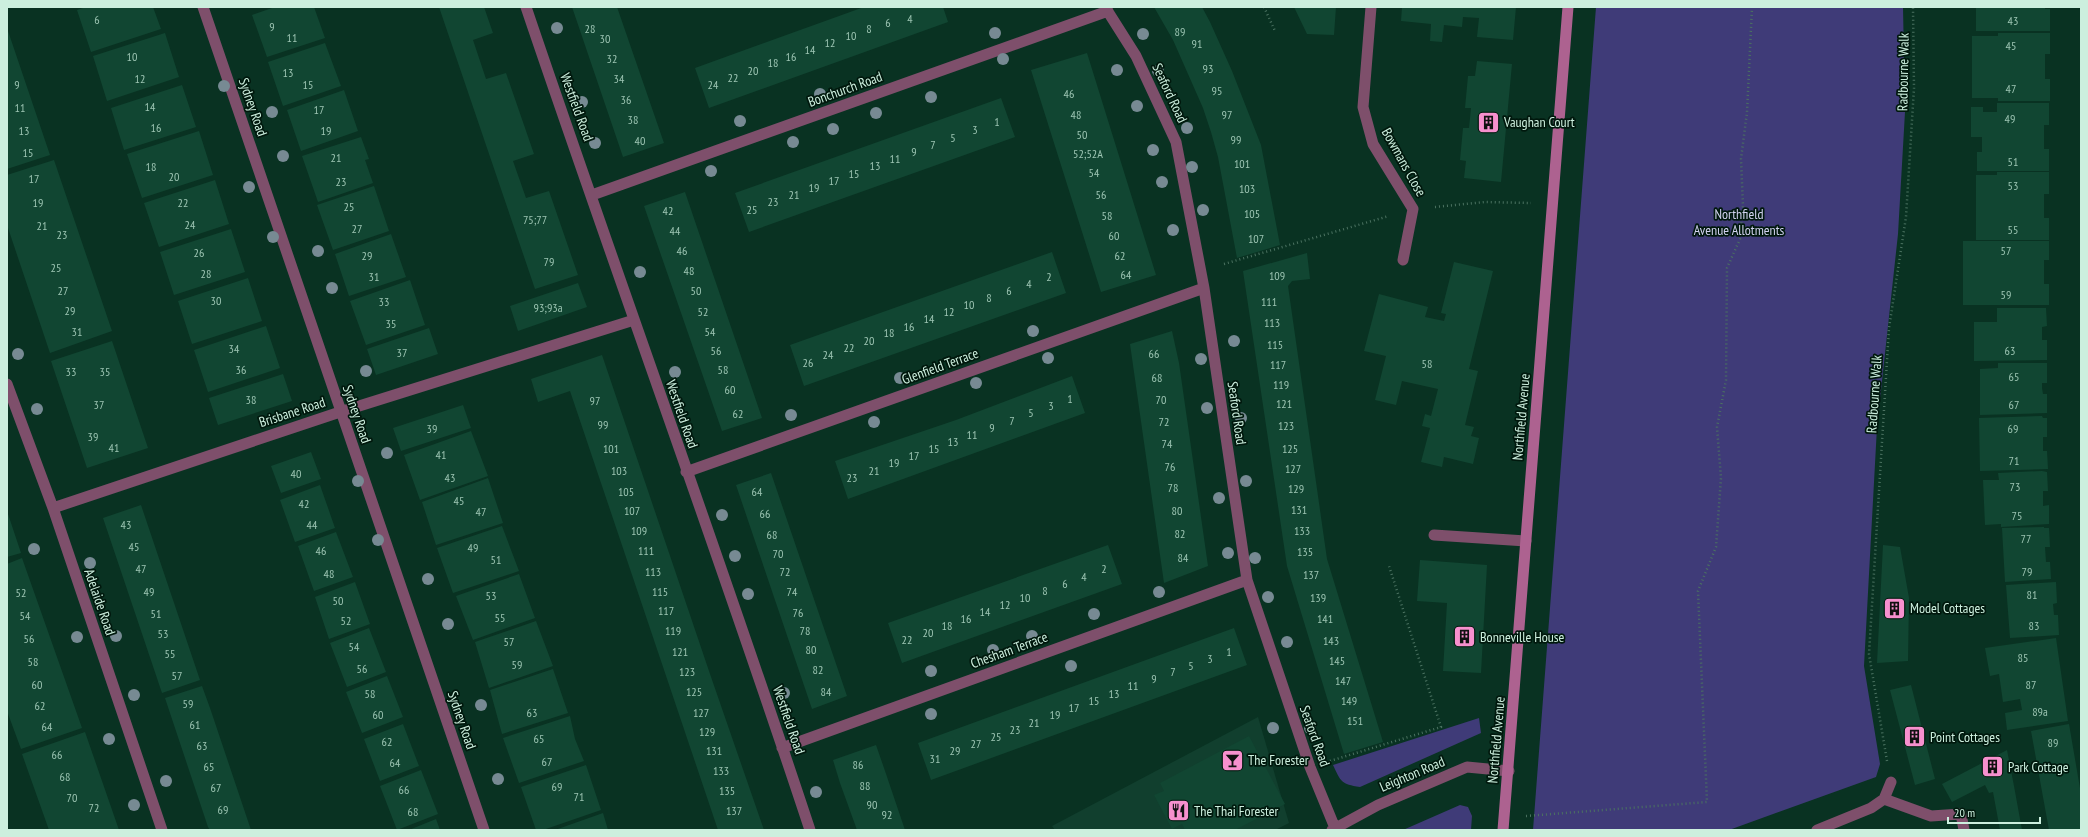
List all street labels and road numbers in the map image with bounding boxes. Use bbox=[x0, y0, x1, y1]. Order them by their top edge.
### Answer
street label: Radbourne Walk bbox=[1893, 32, 1913, 111]
street label: Seaford Road bbox=[1148, 60, 1192, 126]
street label: Bonchurch Road bbox=[805, 67, 885, 111]
street label: Westfield Road bbox=[556, 70, 598, 144]
street label: Sydney Road bbox=[235, 75, 271, 139]
street label: Bowmans Close bbox=[1378, 125, 1430, 200]
street label: Glenfield Terrace bbox=[899, 344, 981, 388]
street label: Radbourne Walk bbox=[1862, 354, 1886, 434]
street label: Northfield Avenue bbox=[1508, 373, 1534, 461]
street label: Westfield Road bbox=[662, 377, 702, 451]
street label: Seaford Road bbox=[1224, 380, 1250, 446]
street label: Sydney Road bbox=[339, 382, 375, 446]
street label: Brisbane Road bbox=[257, 393, 327, 431]
street label: Adelaide Road bbox=[80, 566, 120, 638]
street label: Chesham Terrace bbox=[968, 628, 1050, 672]
street label: Westfield Road bbox=[769, 683, 809, 757]
street label: Sydney Road bbox=[444, 688, 480, 752]
street label: Northfield Avenue bbox=[1483, 696, 1509, 784]
street label: Seaford Road bbox=[1296, 703, 1334, 769]
street label: Leighton Road bbox=[1377, 752, 1447, 796]

